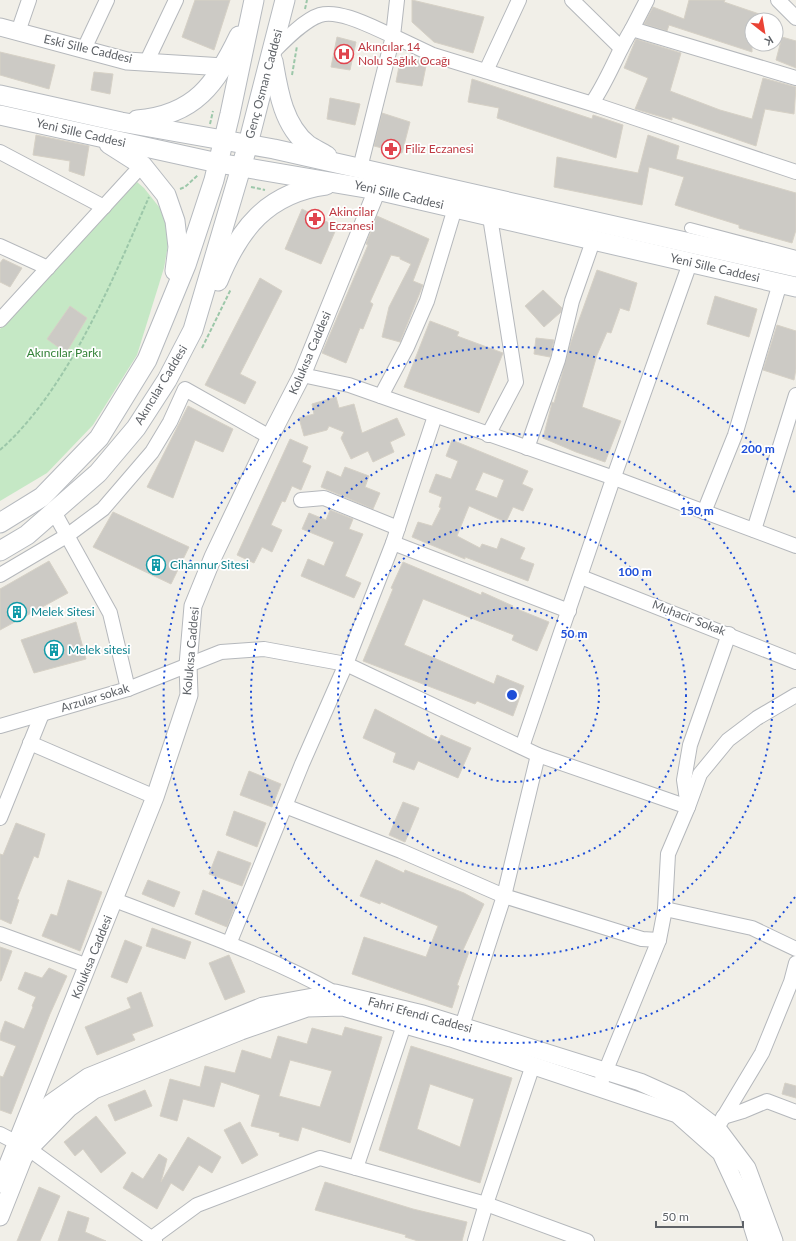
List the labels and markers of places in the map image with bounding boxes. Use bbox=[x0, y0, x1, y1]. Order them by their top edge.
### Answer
place label: Akıncılar 14 Nolu Sağlık Ocağı bbox=[358, 39, 450, 68]
hospital icon: Akıncılar 14 Nolu Sağlık Ocağı bbox=[333, 43, 355, 65]
pharmacy icon: Filiz Eczanesi bbox=[380, 138, 402, 160]
place label: Filiz Eczanesi bbox=[405, 141, 474, 156]
place label: Akincilar Eczanesi bbox=[329, 204, 375, 233]
pharmacy icon: Akincilar Eczanesi bbox=[304, 208, 326, 230]
building icon: Cihannur Sitesi bbox=[145, 554, 167, 576]
place label: Cihannur Sitesi bbox=[170, 557, 249, 572]
building icon: Melek Sitesi bbox=[6, 601, 28, 623]
place label: Melek Sitesi bbox=[31, 604, 95, 619]
building icon: Melek sitesi bbox=[43, 639, 65, 661]
place label: Melek sitesi bbox=[68, 642, 131, 657]
centre of rings bbox=[505, 688, 519, 702]

